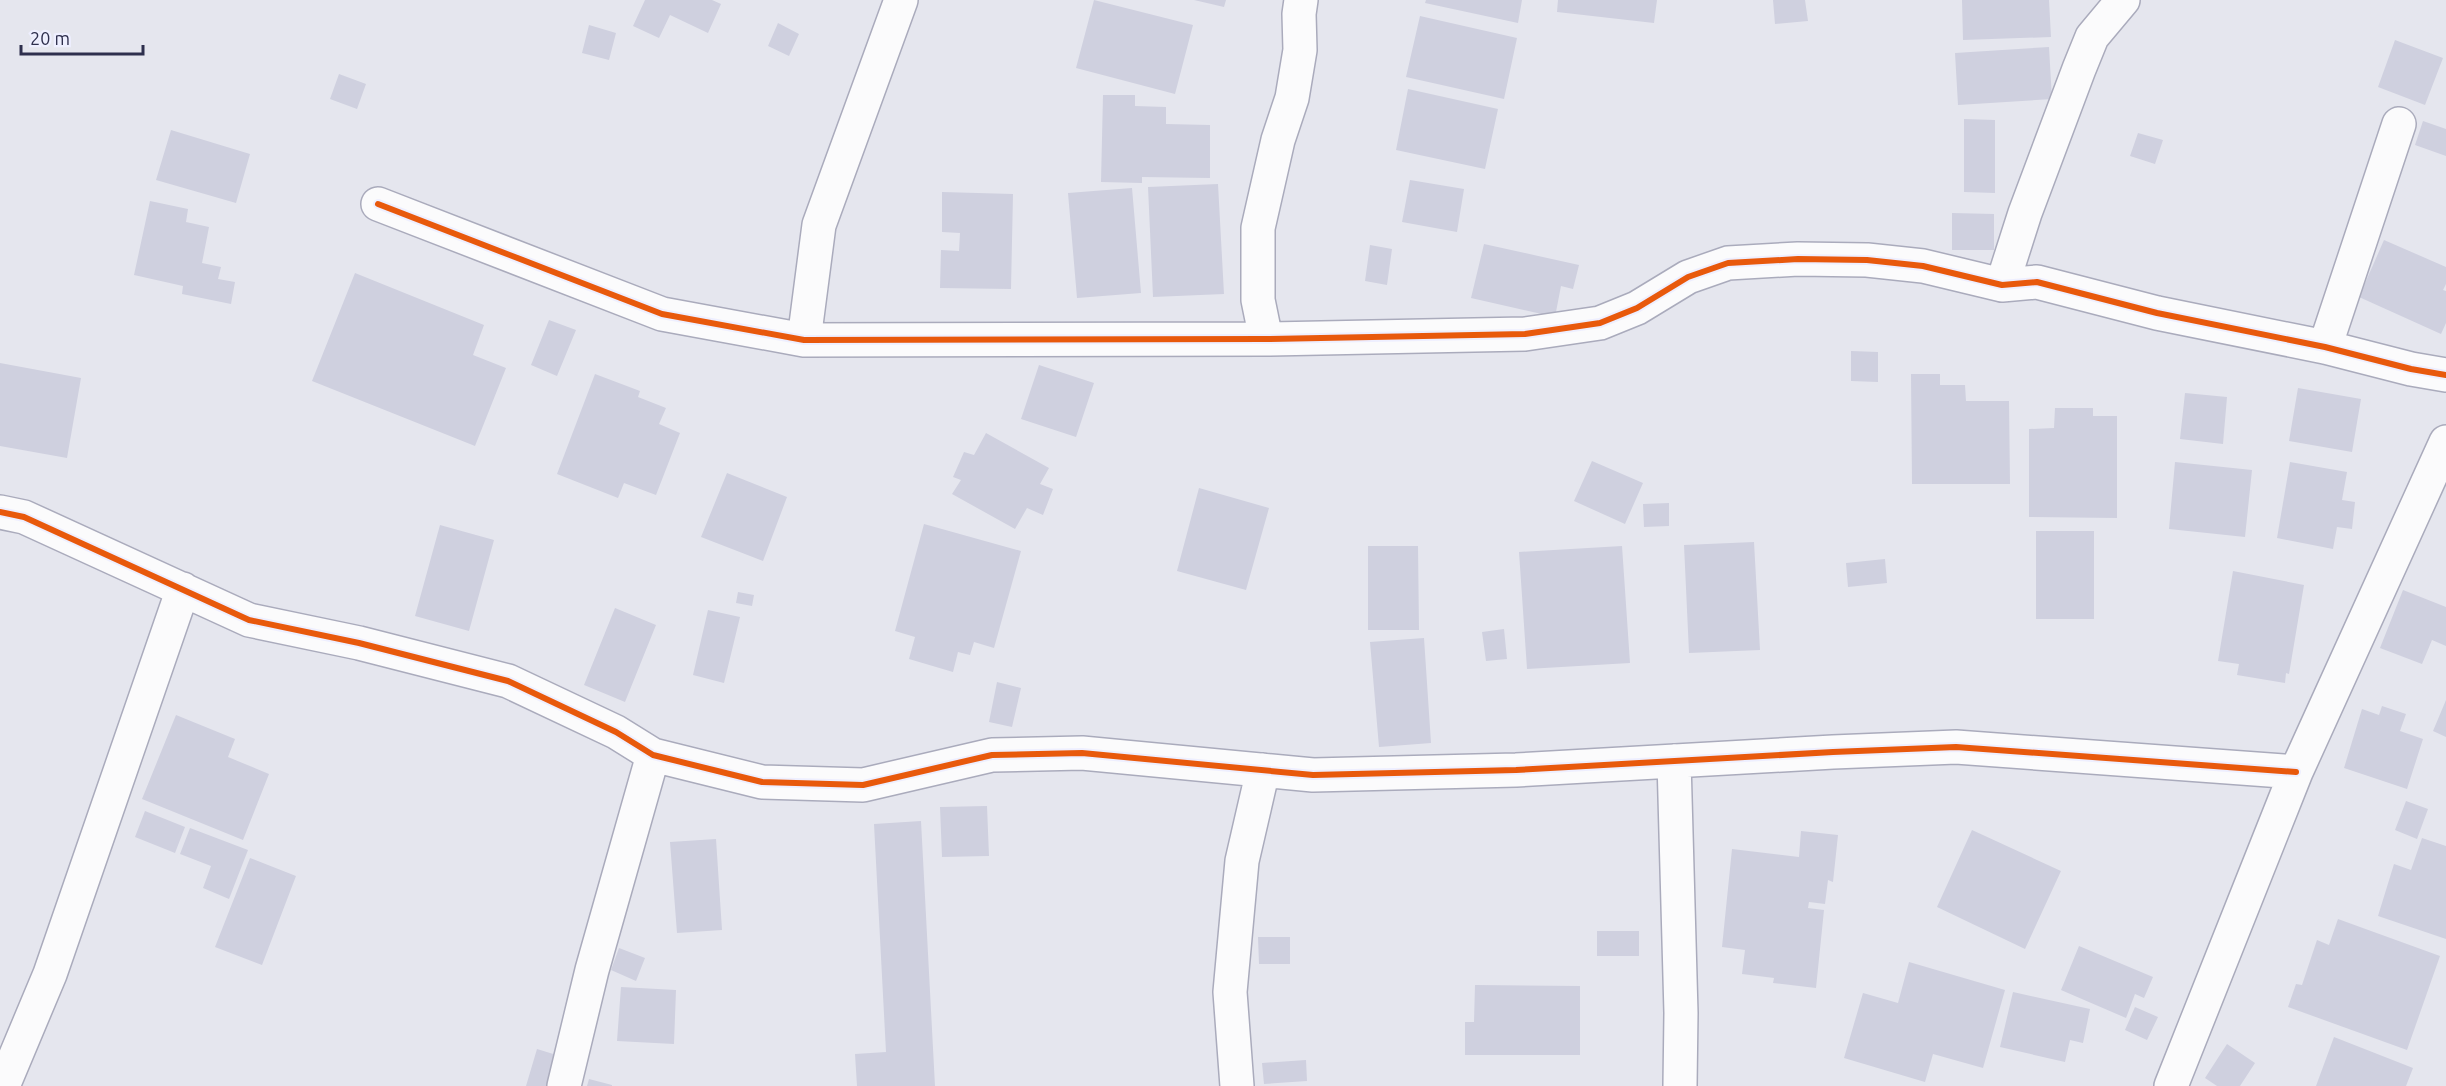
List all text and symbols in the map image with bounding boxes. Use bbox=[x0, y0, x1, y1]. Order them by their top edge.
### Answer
scale bar bbox=[21, 18, 142, 56]
text: 20 m bbox=[30, 28, 70, 48]

